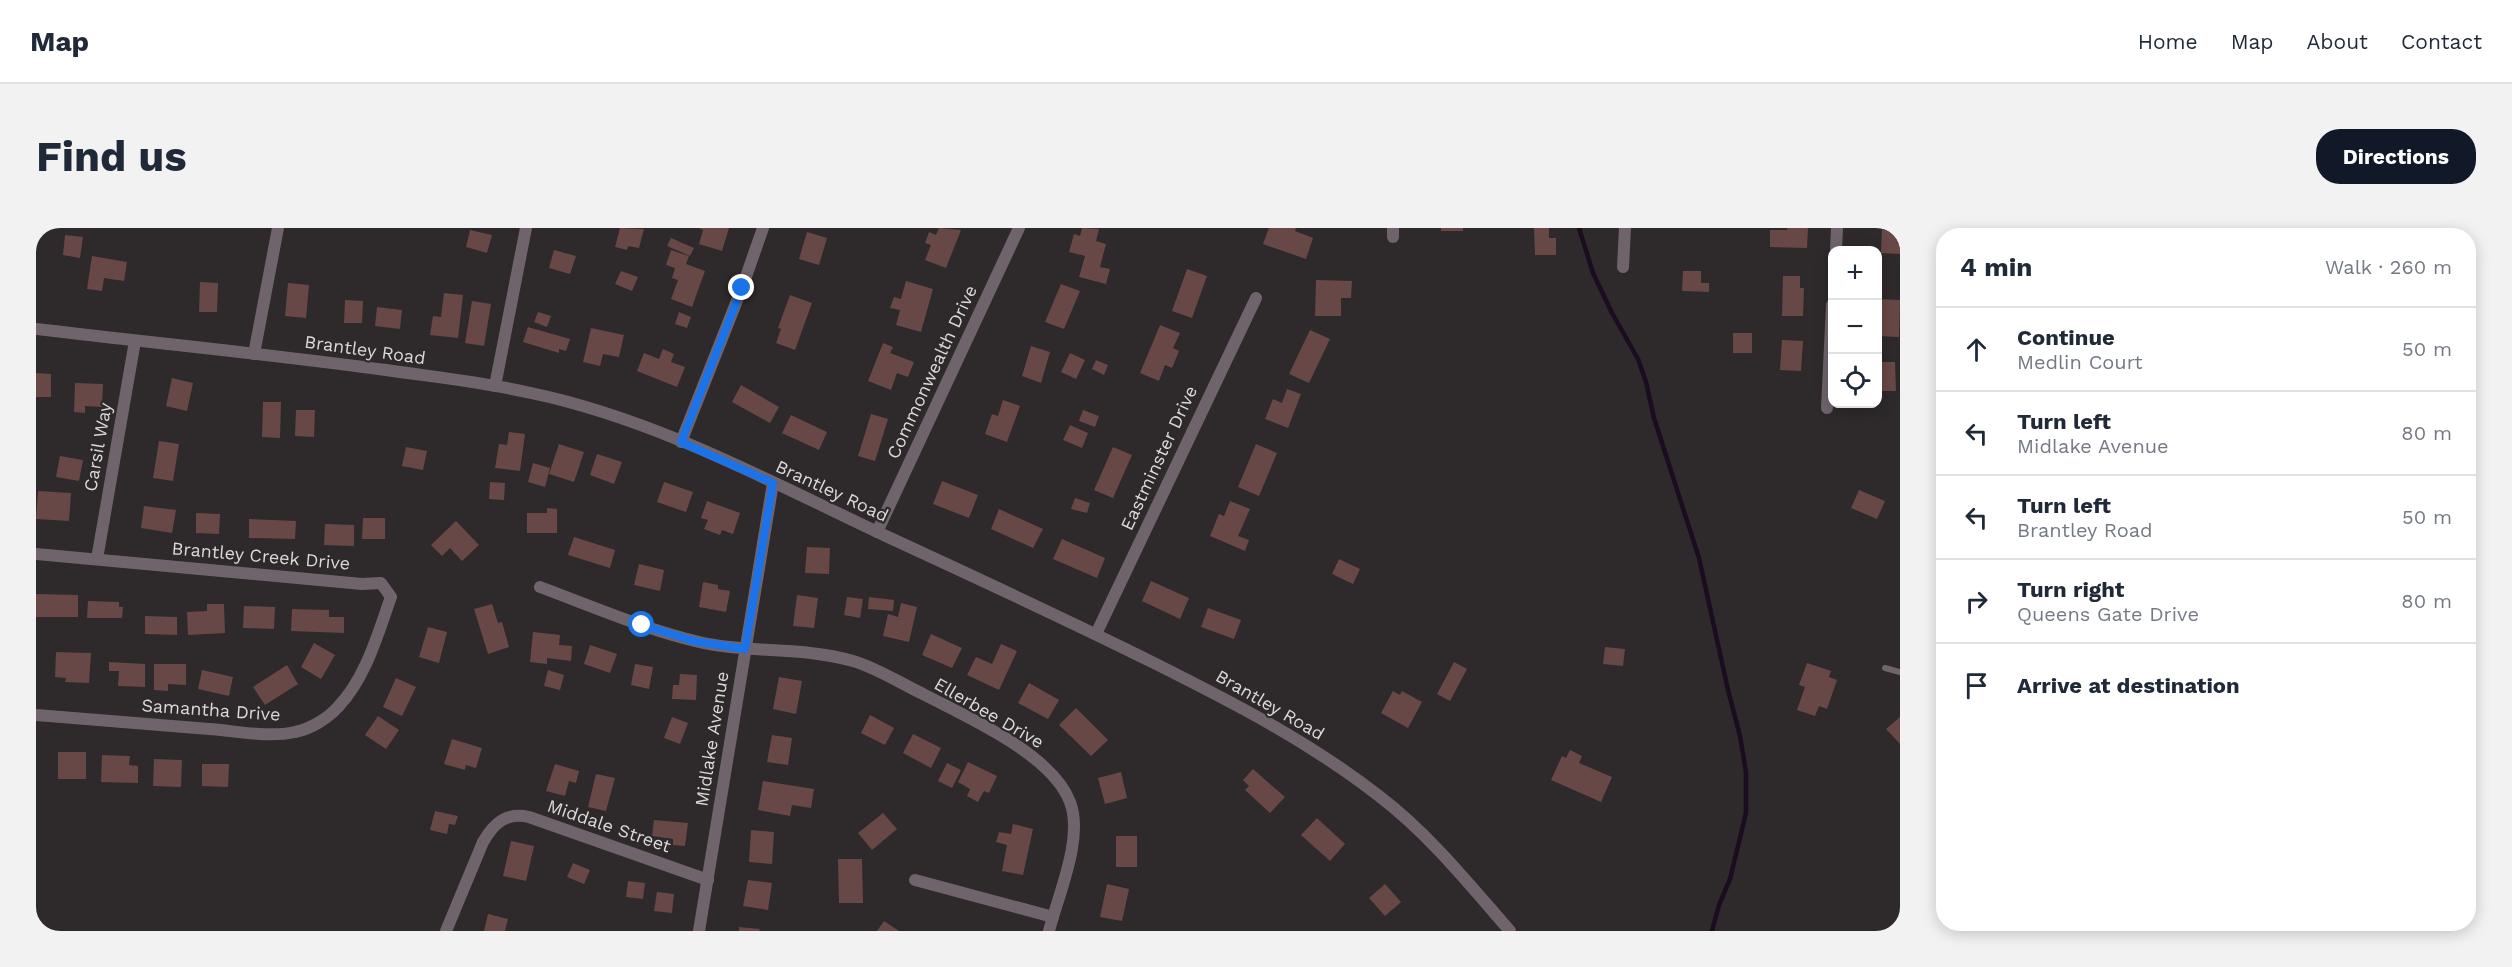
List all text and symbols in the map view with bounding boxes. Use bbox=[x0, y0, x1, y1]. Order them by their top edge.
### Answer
text: Map bbox=[30, 25, 89, 58]
text: Home bbox=[2138, 29, 2198, 54]
text: Map bbox=[2231, 29, 2274, 54]
text: About bbox=[2307, 29, 2368, 54]
text: Contact bbox=[2401, 29, 2482, 54]
button: Directions bbox=[2316, 129, 2476, 184]
text: Find us bbox=[36, 132, 187, 181]
map controls bbox=[1828, 246, 1882, 408]
button: + bbox=[1828, 246, 1882, 300]
text: 4 min bbox=[1960, 252, 2032, 282]
text: Walk · 260 m bbox=[2325, 255, 2452, 279]
route end bbox=[728, 274, 754, 300]
street label: Commonwealth Drive bbox=[882, 282, 981, 462]
button: − bbox=[1828, 300, 1882, 354]
text: Continue bbox=[2017, 325, 2115, 350]
street label: Brantley Road bbox=[303, 331, 427, 368]
icon: ahead bbox=[1960, 333, 1993, 366]
text: 50 m bbox=[2402, 337, 2452, 361]
text: Medlin Court bbox=[2017, 350, 2143, 374]
button: locate bbox=[1828, 354, 1882, 408]
street label: Eastminster Drive bbox=[1116, 382, 1201, 533]
street label: Carsil Way bbox=[79, 400, 116, 493]
text: Turn left bbox=[2017, 409, 2111, 434]
icon: left bbox=[1960, 417, 1993, 450]
text: 80 m bbox=[2401, 421, 2452, 445]
text: Midlake Avenue bbox=[2017, 434, 2169, 458]
street label: Brantley Road bbox=[773, 455, 892, 526]
text: Turn left bbox=[2017, 493, 2111, 518]
icon: left bbox=[1960, 501, 1993, 534]
text: 50 m bbox=[2402, 505, 2452, 529]
text: Brantley Road bbox=[2017, 518, 2153, 542]
street label: Brantley Creek Drive bbox=[171, 537, 351, 574]
text: Turn right bbox=[2017, 577, 2124, 602]
icon: right bbox=[1960, 585, 1993, 618]
text: 80 m bbox=[2401, 589, 2452, 613]
text: Queens Gate Drive bbox=[2017, 602, 2199, 626]
route start bbox=[628, 611, 654, 637]
street label: Brantley Road bbox=[1212, 665, 1328, 744]
icon: arrive bbox=[1960, 669, 1993, 702]
street label: Midlake Avenue bbox=[690, 670, 733, 808]
street label: Ellerbee Drive bbox=[931, 673, 1048, 752]
text: Arrive at destination bbox=[2017, 673, 2240, 698]
street label: Samantha Drive bbox=[141, 694, 281, 725]
street label: Middale Street bbox=[545, 795, 674, 857]

